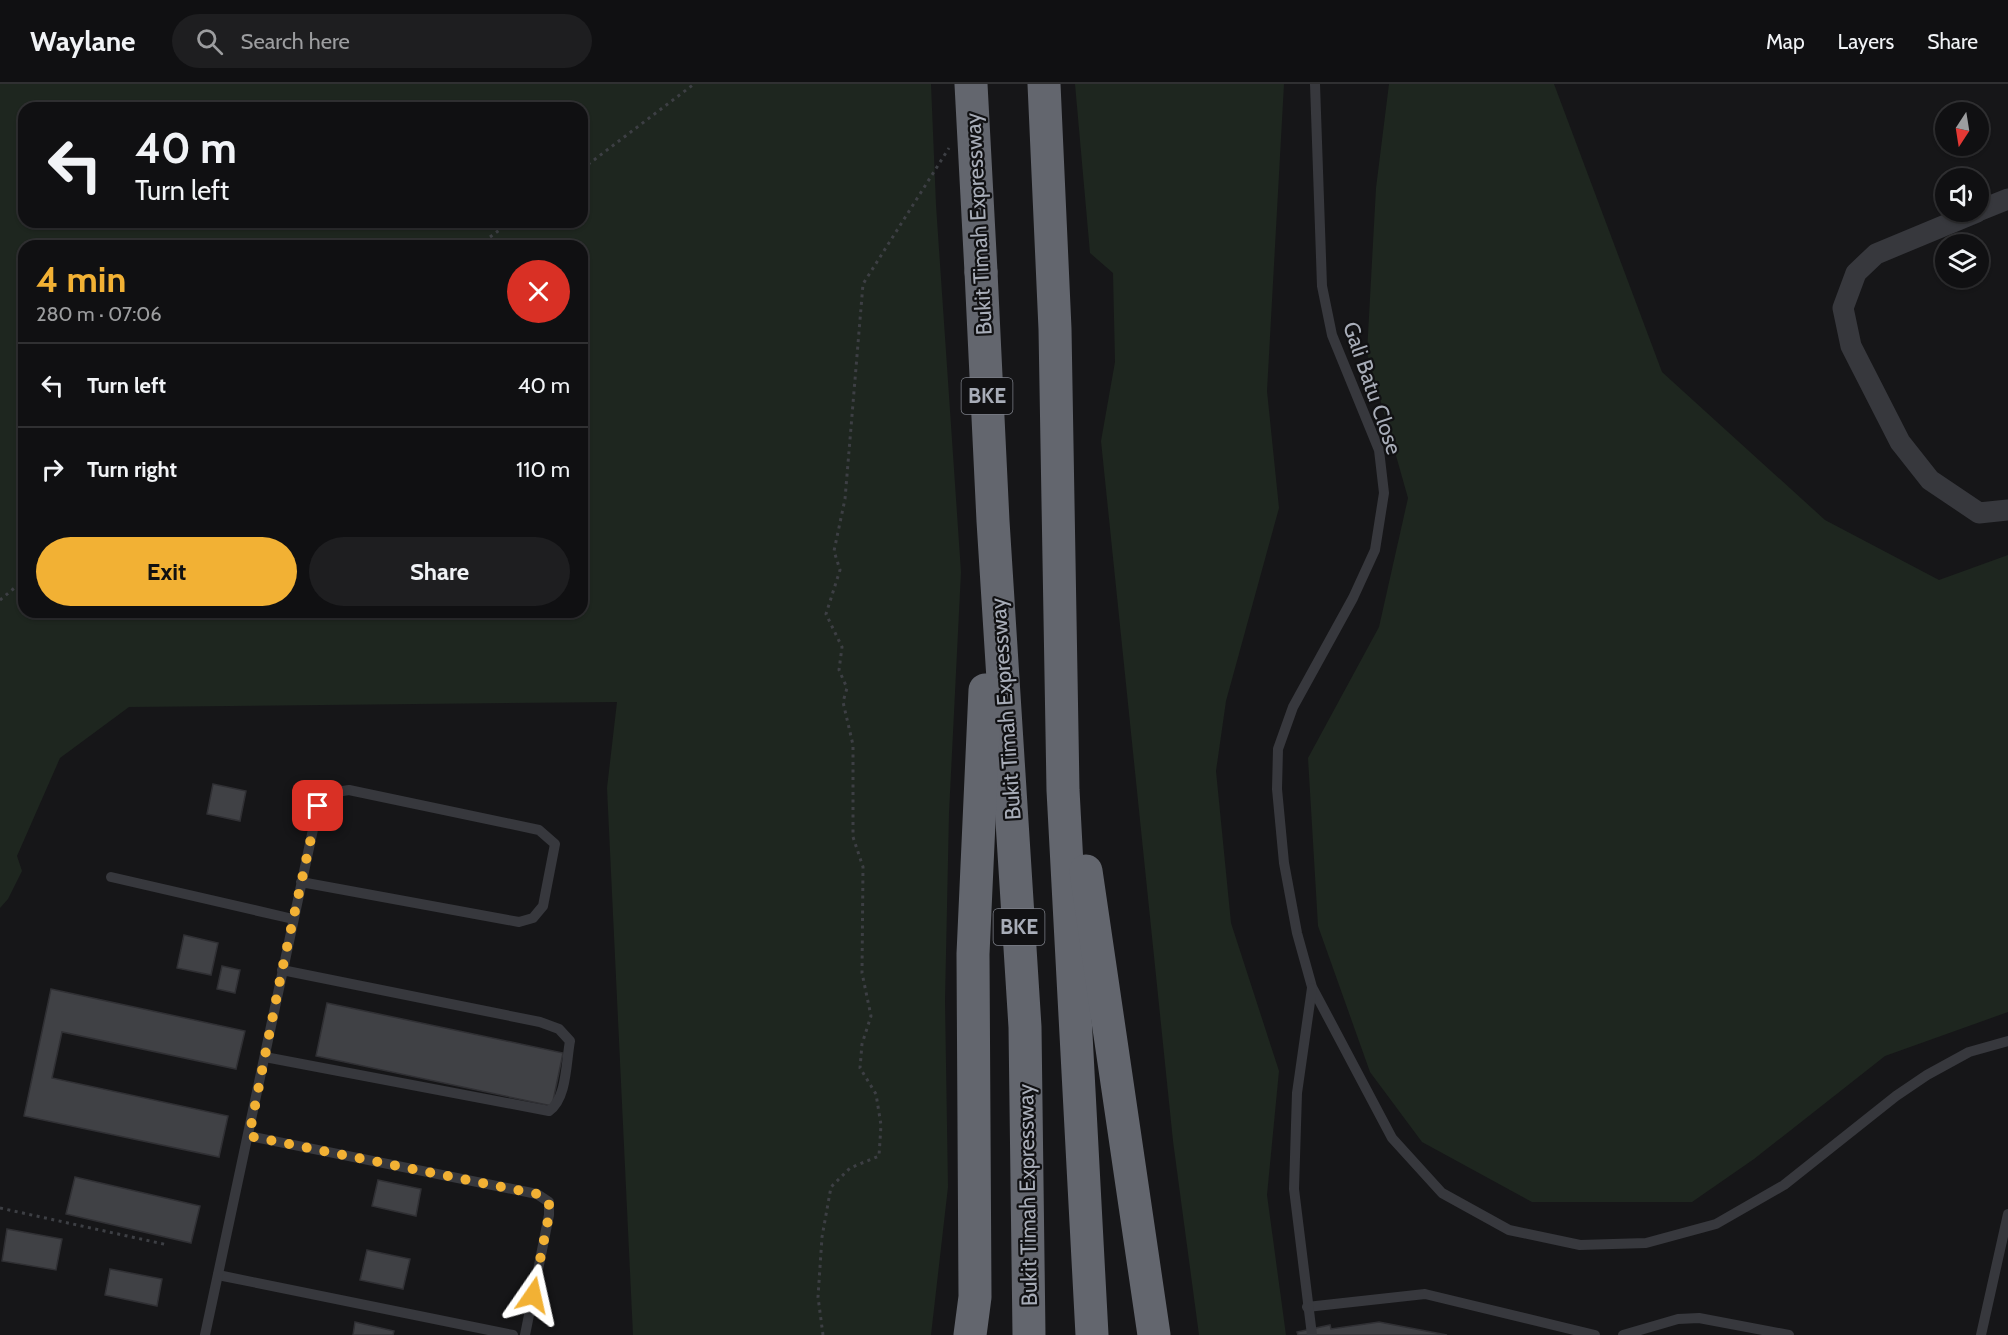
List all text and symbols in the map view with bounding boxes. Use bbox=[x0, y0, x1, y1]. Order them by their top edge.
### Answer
search box bbox=[172, 14, 592, 68]
text: Waylane bbox=[30, 24, 136, 58]
icon: search bbox=[193, 25, 226, 58]
text: Search here bbox=[241, 28, 350, 55]
text: Map bbox=[1766, 29, 1805, 54]
text: Layers bbox=[1838, 29, 1894, 54]
text: Share bbox=[1927, 29, 1978, 54]
north arrow bbox=[1935, 102, 1989, 156]
map controls bbox=[1935, 102, 1989, 288]
street label: Bukit Timah Expressway bbox=[959, 112, 998, 336]
text: 40 m bbox=[135, 122, 237, 174]
icon: left bbox=[36, 126, 114, 204]
button: sound bbox=[1935, 168, 1989, 222]
text: Turn left bbox=[135, 174, 229, 207]
button: layers bbox=[1935, 234, 1989, 288]
text: 4 min bbox=[36, 257, 126, 301]
button: close bbox=[507, 260, 570, 323]
text: 280 m · 07:06 bbox=[36, 302, 162, 326]
street label: Gali Batu Close bbox=[1337, 318, 1408, 458]
icon: left bbox=[36, 369, 69, 402]
text: Turn left bbox=[87, 372, 166, 399]
text: 40 m bbox=[518, 372, 570, 399]
road number: BKE bbox=[962, 378, 1012, 414]
icon: right bbox=[36, 453, 69, 486]
text: Turn right bbox=[87, 456, 177, 483]
text: 110 m bbox=[516, 456, 570, 483]
button: Exit bbox=[36, 537, 297, 606]
button: Share bbox=[309, 537, 570, 606]
street label: Bukit Timah Expressway bbox=[984, 597, 1027, 821]
pin bbox=[292, 780, 343, 831]
icon: arrive bbox=[301, 789, 334, 822]
road number: BKE bbox=[994, 909, 1044, 945]
street label: Bukit Timah Expressway bbox=[1012, 1084, 1043, 1306]
position arrow bbox=[501, 1263, 565, 1327]

